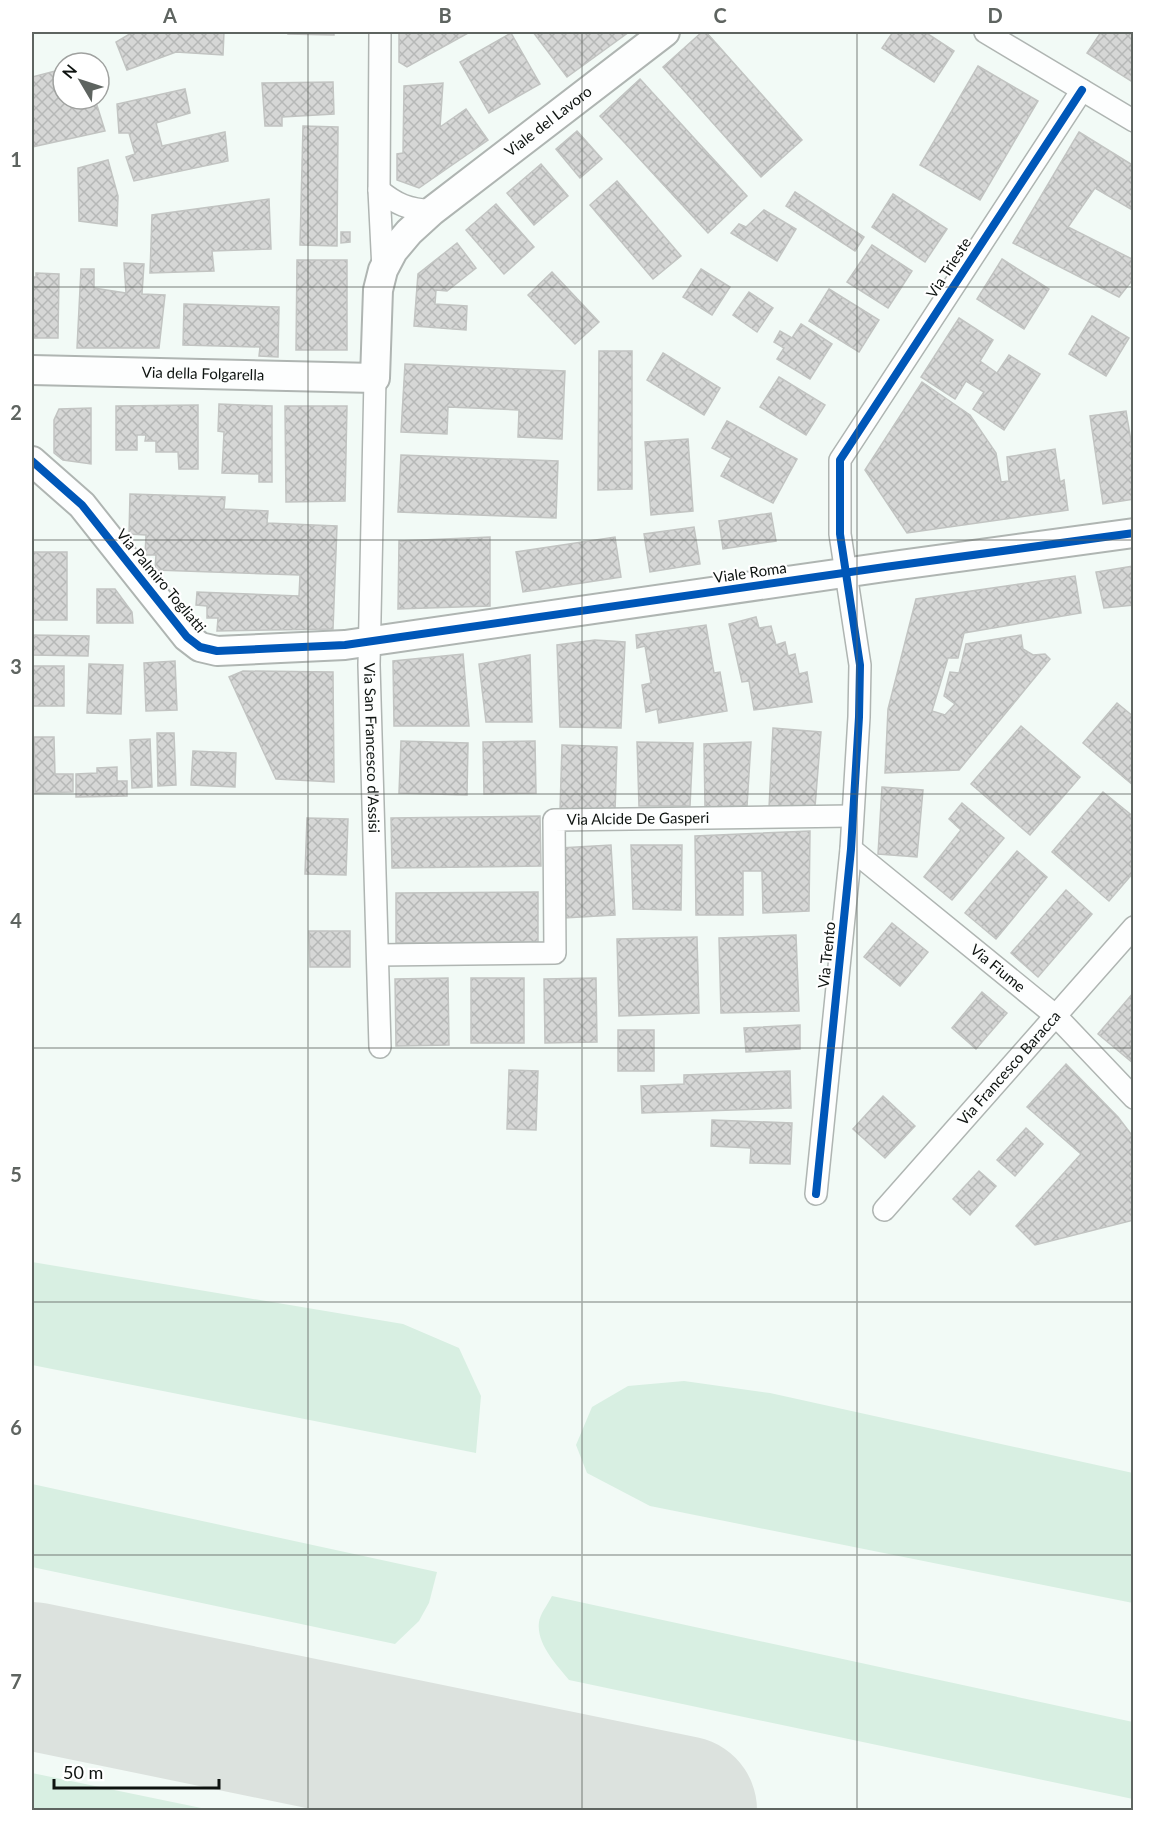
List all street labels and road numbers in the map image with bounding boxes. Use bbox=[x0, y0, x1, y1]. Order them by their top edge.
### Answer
street label: Viale del Lavoro bbox=[501, 82, 595, 160]
street label: Via Trieste bbox=[922, 234, 974, 301]
street label: Via della Folgarella bbox=[141, 363, 264, 383]
street label: Via Palmiro Togliatti bbox=[113, 525, 210, 636]
street label: Viale Roma bbox=[712, 558, 788, 586]
street label: Via San Francesco d'Assisi bbox=[361, 663, 384, 833]
street label: Via Alcide De Gasperi bbox=[567, 808, 709, 828]
street label: Via Trento bbox=[814, 921, 838, 989]
street label: Via Fiume bbox=[967, 940, 1029, 995]
street label: Via Francesco Baracca bbox=[953, 1007, 1064, 1129]

